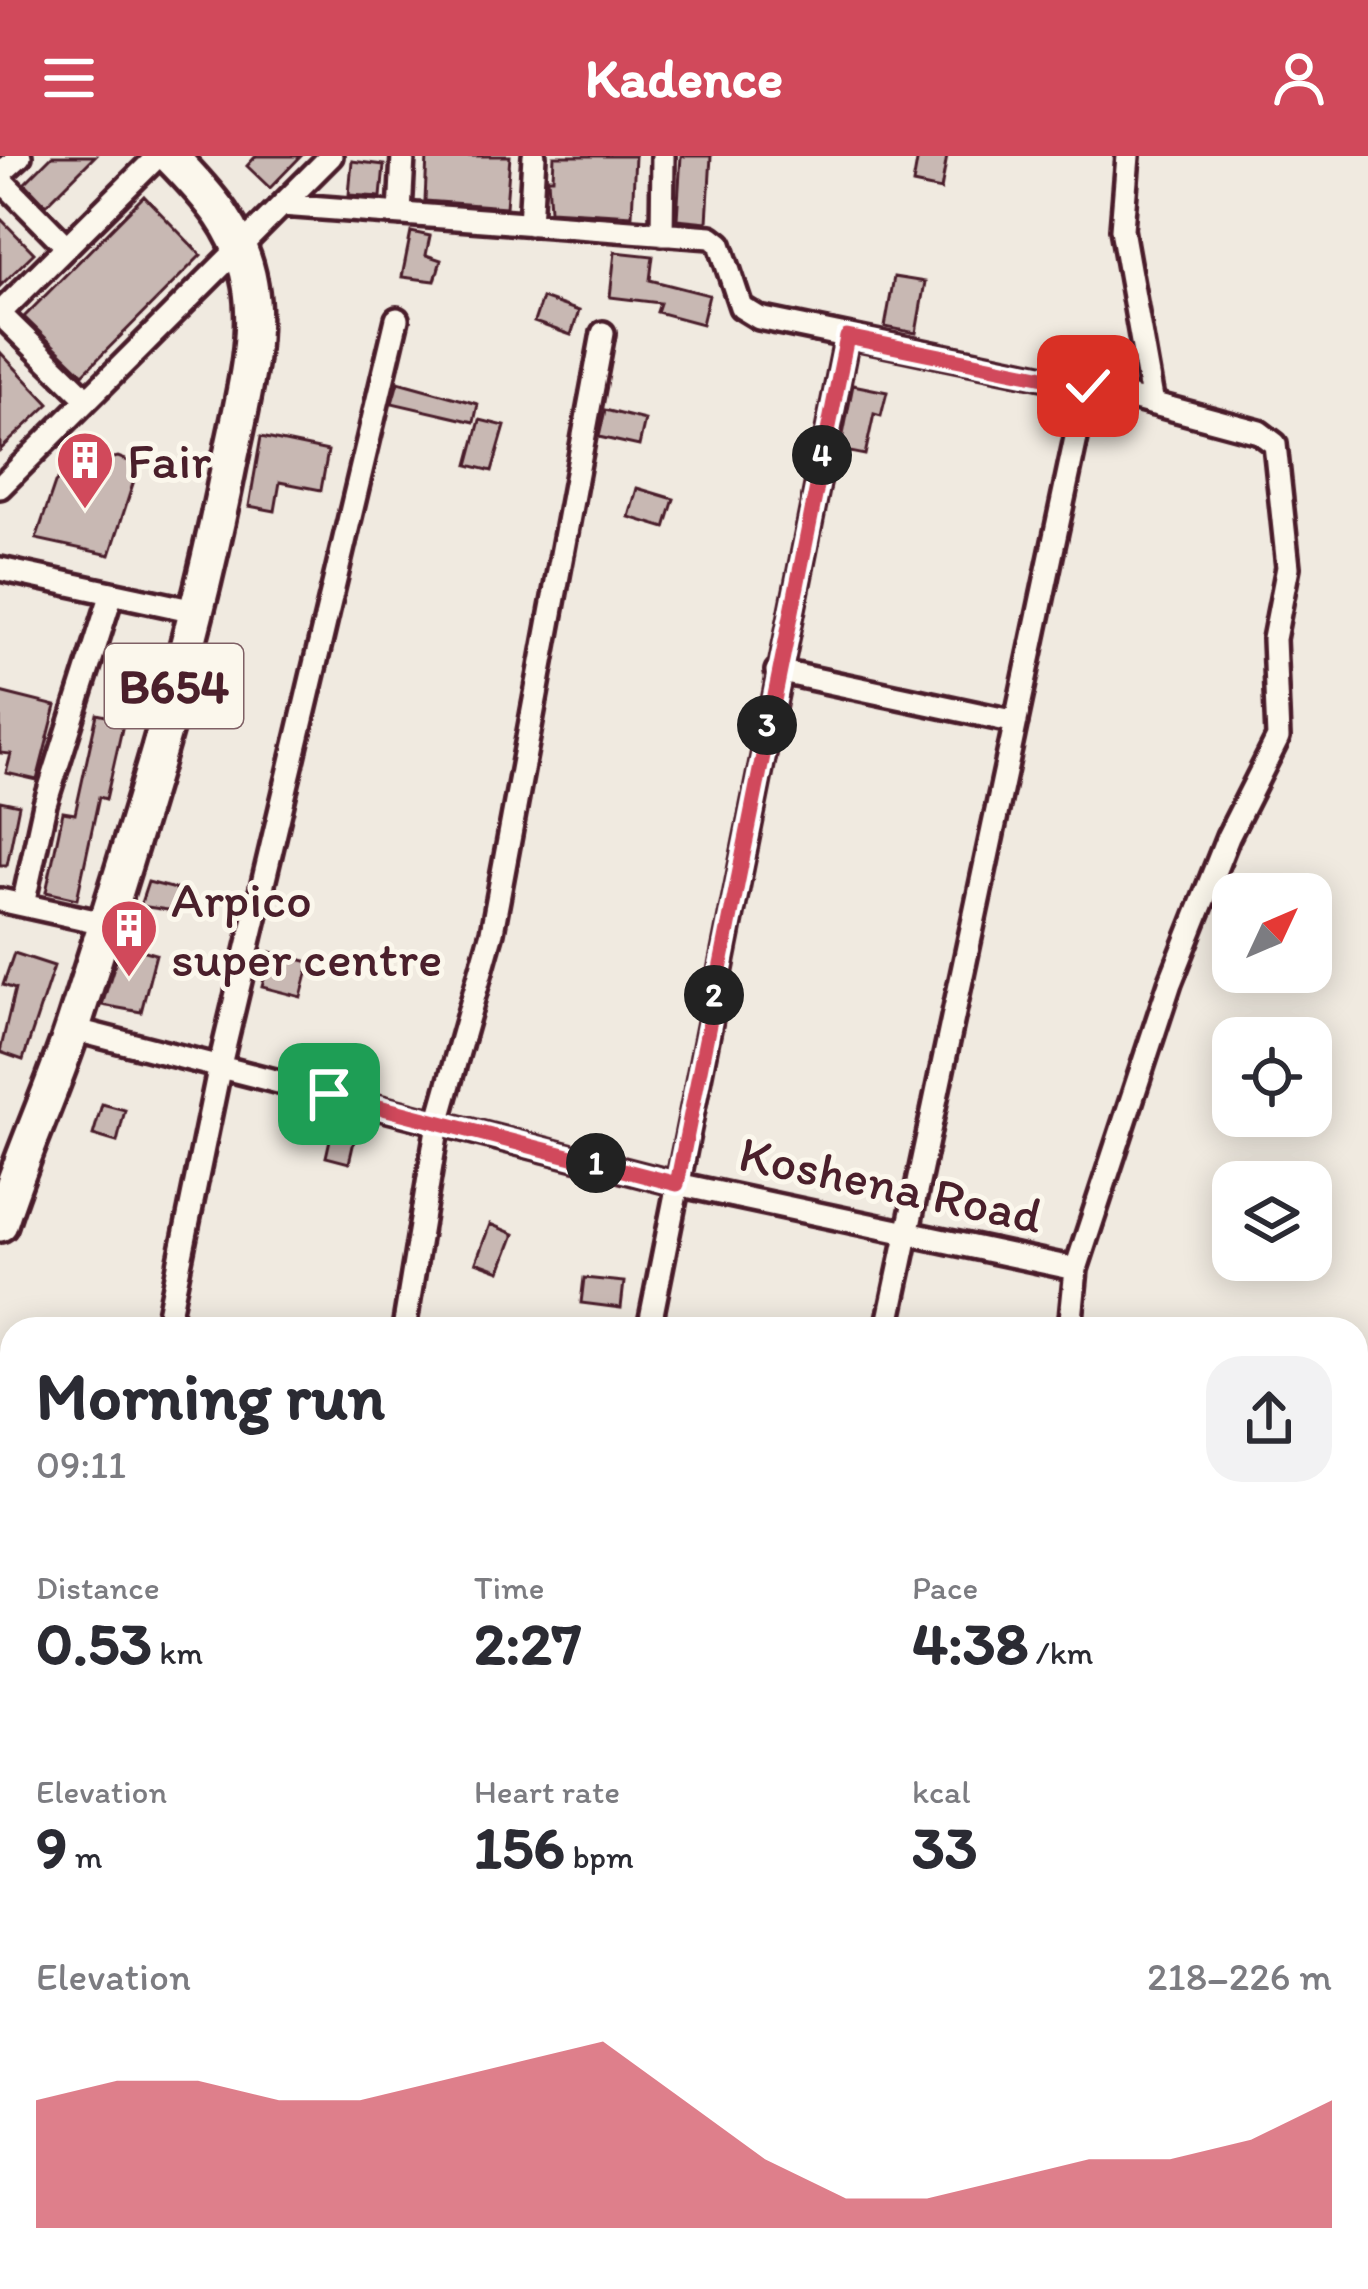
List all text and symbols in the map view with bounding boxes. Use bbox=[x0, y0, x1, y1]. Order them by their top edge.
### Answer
icon: menu bbox=[36, 45, 102, 111]
icon: person bbox=[1266, 45, 1332, 111]
text: Kadence bbox=[585, 46, 783, 111]
pin bbox=[1037, 335, 1139, 437]
icon: check bbox=[1055, 353, 1121, 419]
pin: 4 bbox=[792, 425, 852, 485]
building icon: Fair bbox=[54, 429, 116, 511]
place label: Fair bbox=[127, 430, 211, 491]
text: 4 bbox=[812, 435, 832, 474]
road number: B654 bbox=[105, 644, 243, 728]
pin: 3 bbox=[737, 695, 797, 755]
text: 3 bbox=[758, 705, 776, 744]
place label: Arpico super centre bbox=[171, 869, 442, 989]
north arrow bbox=[1212, 873, 1332, 993]
map controls bbox=[1212, 873, 1332, 1281]
building icon: Arpico super centre bbox=[98, 897, 160, 979]
pin: 2 bbox=[684, 965, 744, 1025]
text: 2 bbox=[705, 975, 723, 1014]
button: locate bbox=[1212, 1017, 1332, 1137]
pin bbox=[278, 1043, 380, 1145]
icon: arrive bbox=[296, 1061, 362, 1127]
street label: Koshena Road bbox=[734, 1123, 1048, 1246]
pin: 1 bbox=[566, 1133, 626, 1193]
text: 1 bbox=[588, 1143, 604, 1182]
button: layers bbox=[1212, 1161, 1332, 1281]
text: Morning run bbox=[36, 1356, 385, 1436]
button: share bbox=[1206, 1356, 1332, 1482]
text: 09:11 bbox=[36, 1441, 126, 1488]
text: Distance bbox=[36, 1568, 160, 1607]
text: Time bbox=[474, 1568, 544, 1607]
text: Pace bbox=[912, 1568, 978, 1607]
text: 0.53 bbox=[36, 1607, 152, 1679]
text: 2:27 bbox=[474, 1607, 582, 1679]
text: 4:38 bbox=[912, 1607, 1028, 1679]
text: km bbox=[152, 1633, 203, 1672]
text: /km bbox=[1028, 1633, 1093, 1672]
text: Elevation bbox=[36, 1772, 167, 1811]
text: Heart rate bbox=[474, 1772, 620, 1811]
text: kcal bbox=[912, 1772, 971, 1811]
text: 9 bbox=[36, 1811, 67, 1883]
text: 156 bbox=[474, 1811, 565, 1883]
text: 33 bbox=[912, 1811, 977, 1883]
text: m bbox=[67, 1837, 103, 1876]
text: bpm bbox=[565, 1837, 634, 1876]
text: Elevation bbox=[36, 1953, 191, 2000]
text: 218–226 m bbox=[1147, 1953, 1332, 2000]

